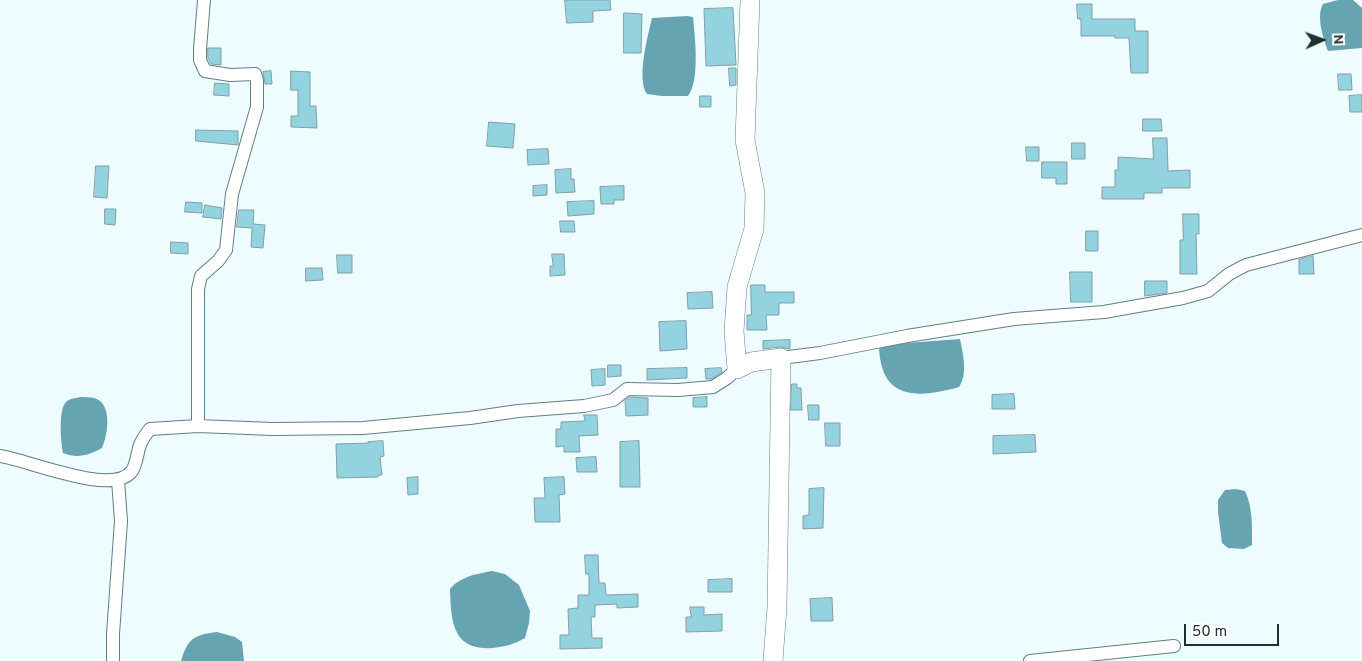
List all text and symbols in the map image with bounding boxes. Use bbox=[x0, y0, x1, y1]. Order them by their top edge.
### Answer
north arrow bbox=[1297, 15, 1347, 65]
text: N bbox=[1329, 34, 1346, 45]
scale bar bbox=[1187, 614, 1282, 646]
text: 50 m bbox=[1192, 623, 1227, 642]

